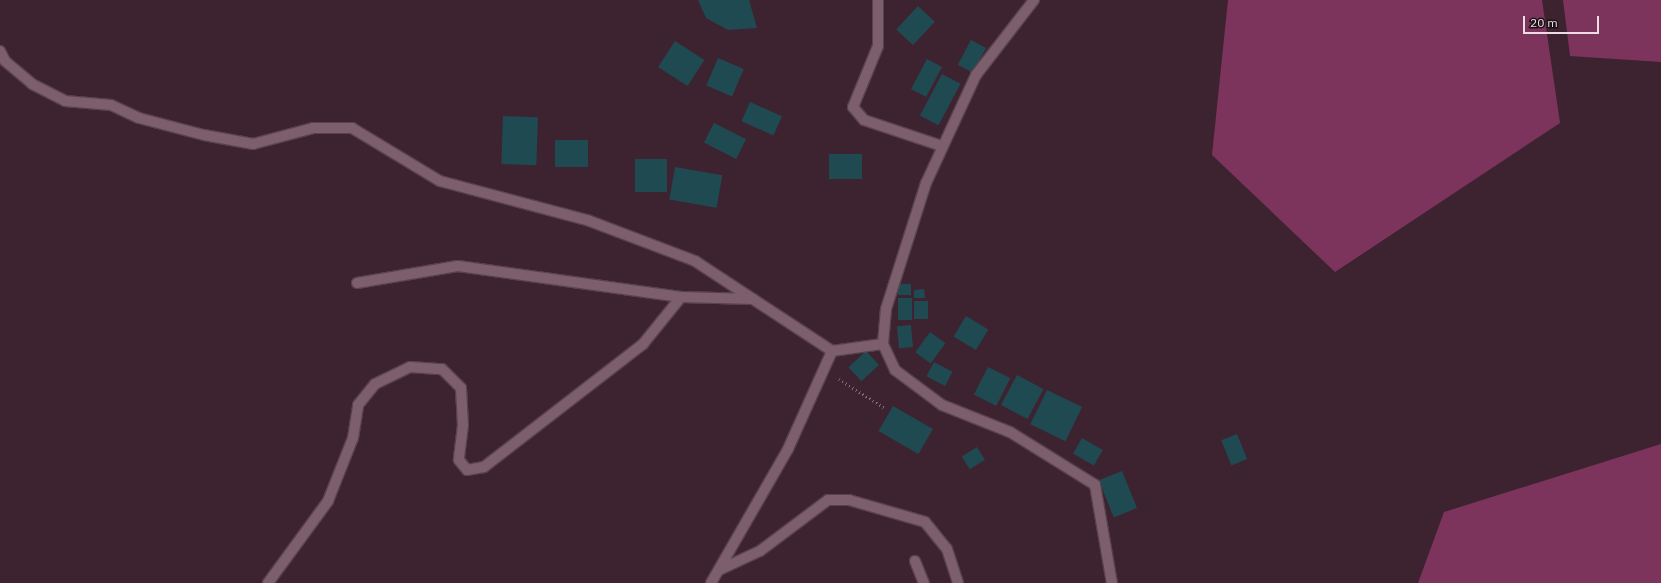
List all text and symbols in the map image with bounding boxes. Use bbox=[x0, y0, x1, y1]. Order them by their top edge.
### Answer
scale bar bbox=[1525, 8, 1601, 34]
text: 20 m bbox=[1530, 15, 1558, 30]

